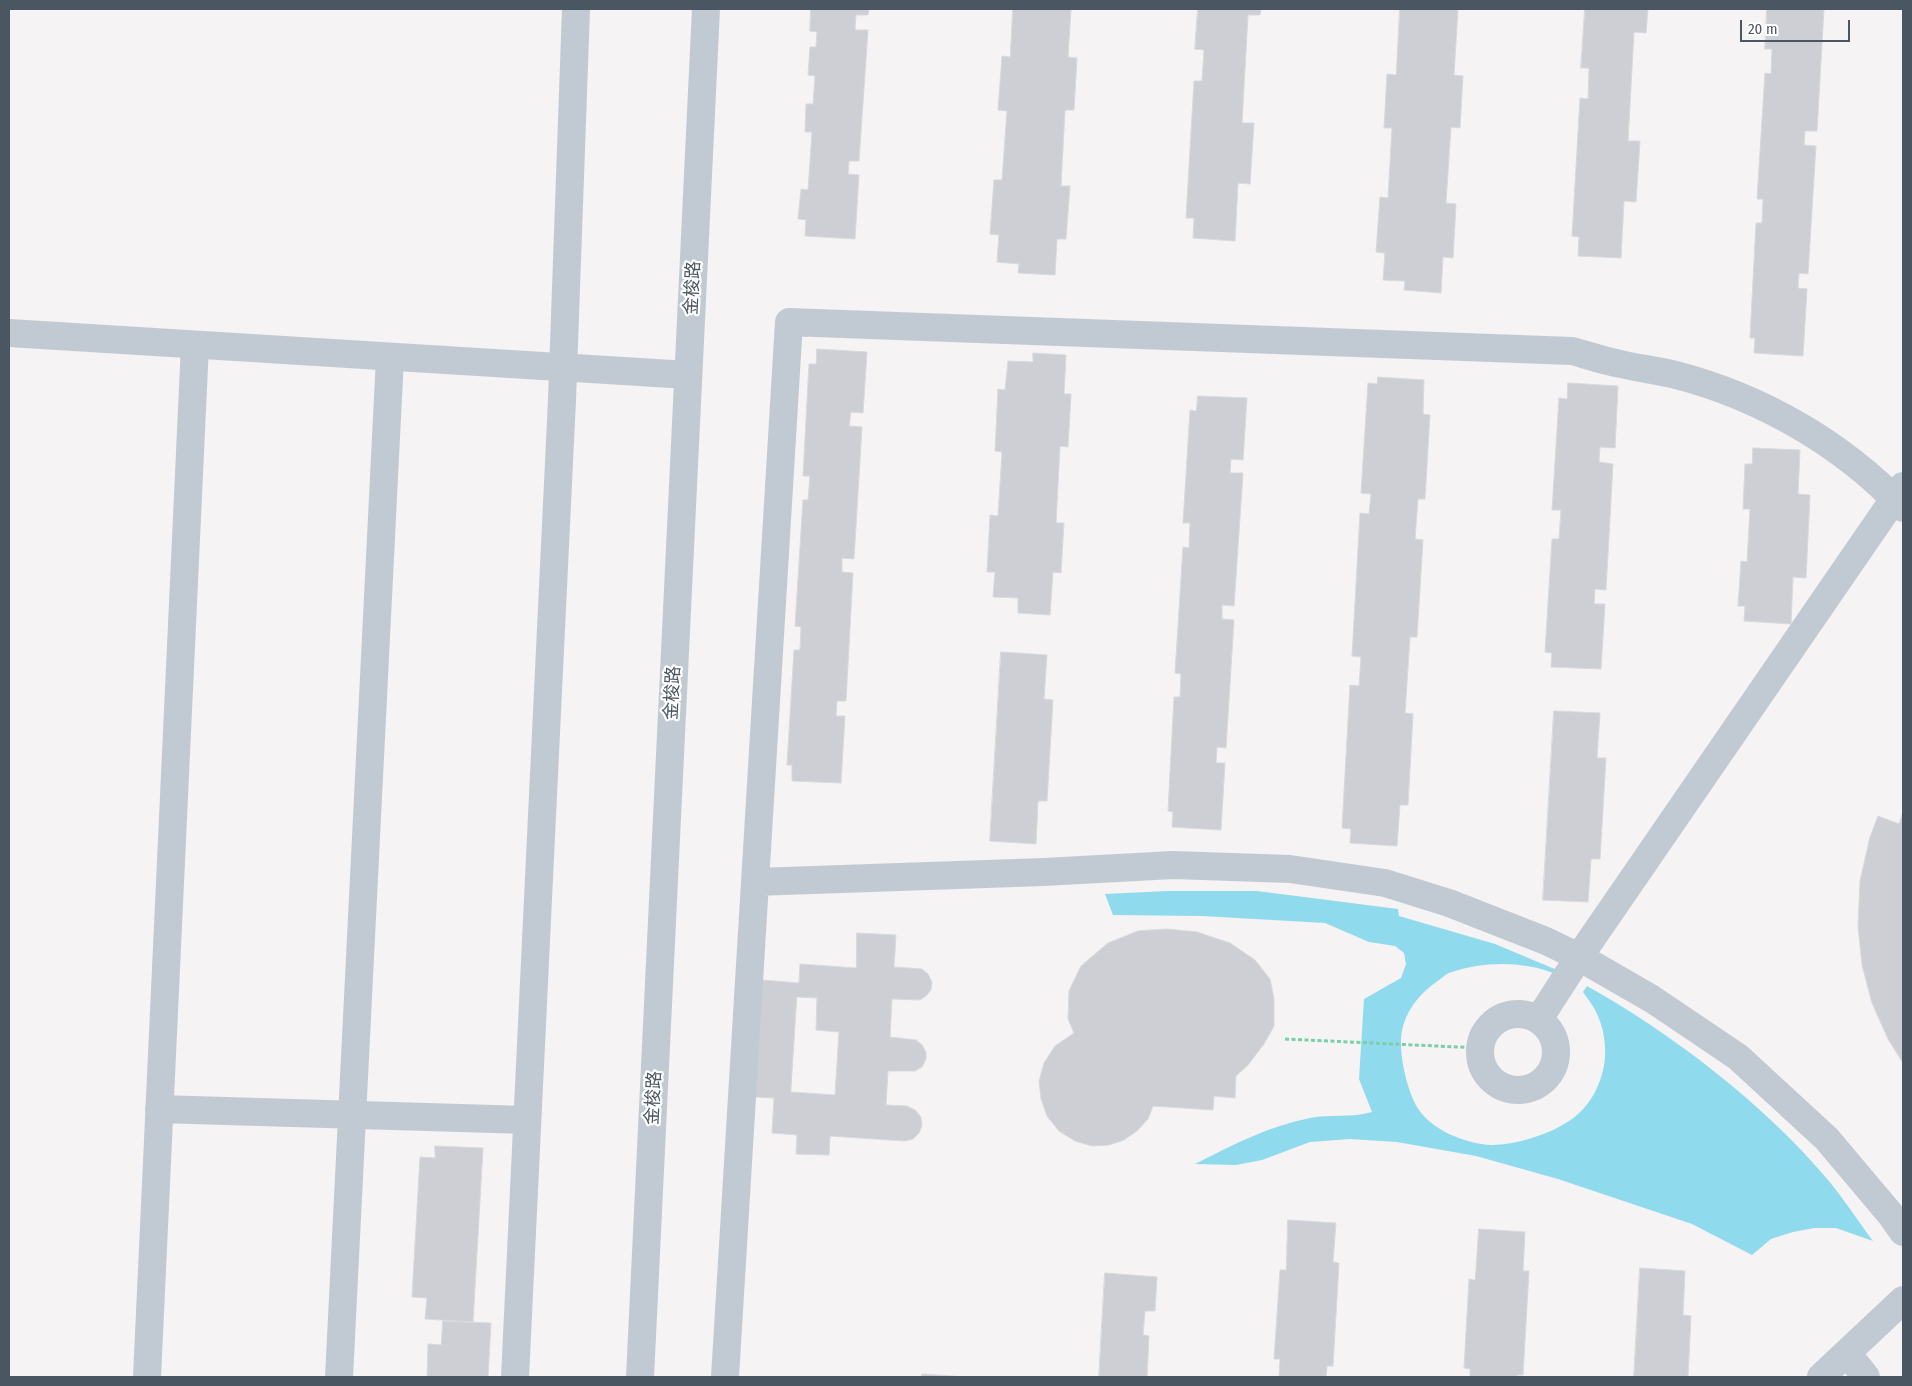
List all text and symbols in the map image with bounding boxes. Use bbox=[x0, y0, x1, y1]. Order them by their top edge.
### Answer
scale bar bbox=[1742, 10, 1852, 42]
text: 20 m bbox=[1748, 20, 1778, 38]
street label: 金梭路 bbox=[681, 260, 705, 316]
street label: 金梭路 bbox=[661, 665, 685, 721]
street label: 金梭路 bbox=[642, 1070, 666, 1126]

